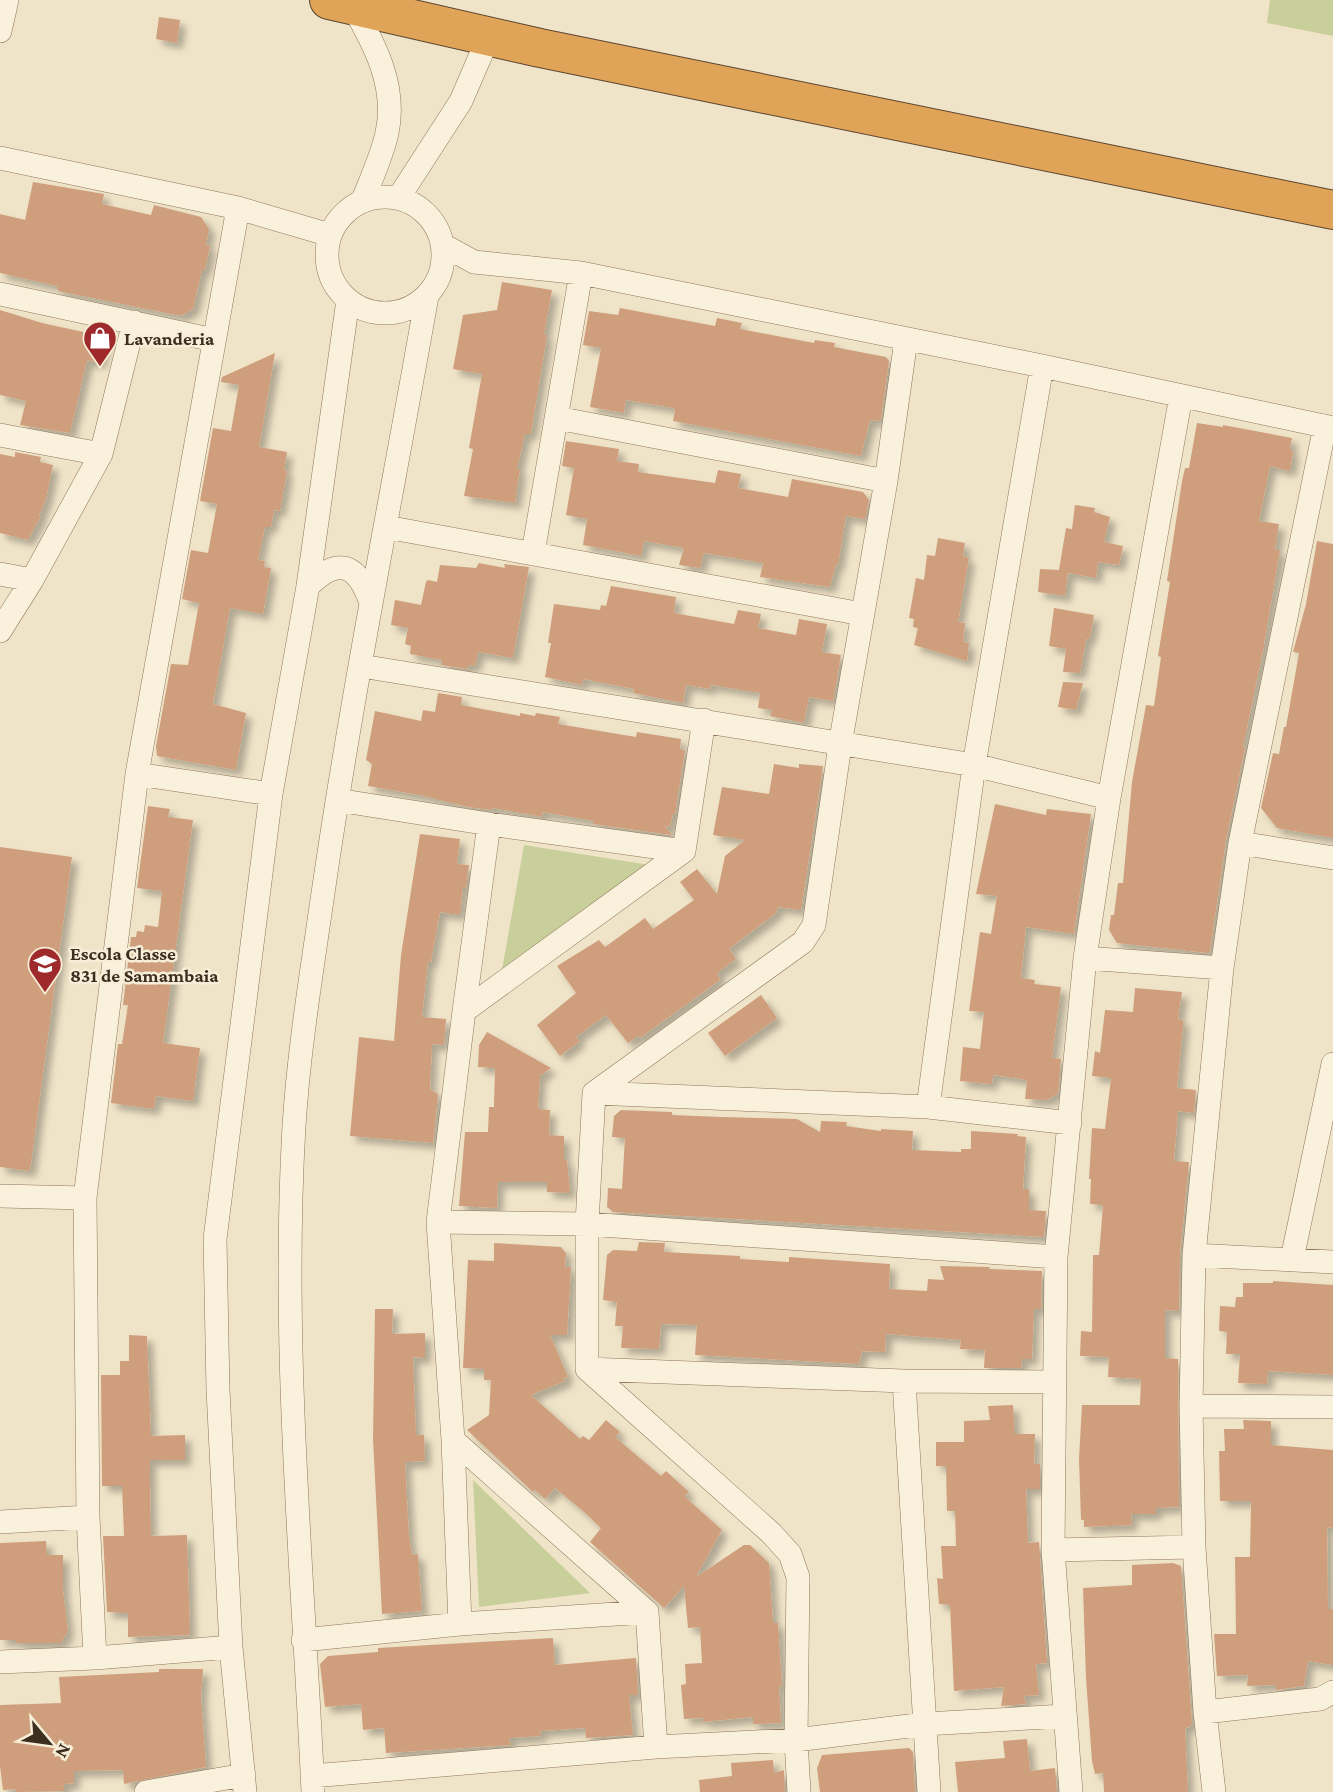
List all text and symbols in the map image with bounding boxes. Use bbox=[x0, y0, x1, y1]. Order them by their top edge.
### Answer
shop icon: Lavanderia bbox=[81, 319, 119, 368]
place label: Lavanderia bbox=[124, 328, 215, 349]
place label: Escola Classe 831 de Samambaia bbox=[70, 943, 219, 986]
school or university icon: Escola Classe 831 de Samambaia bbox=[26, 945, 64, 994]
north arrow bbox=[14, 1708, 84, 1778]
text: N bbox=[51, 1740, 76, 1762]

